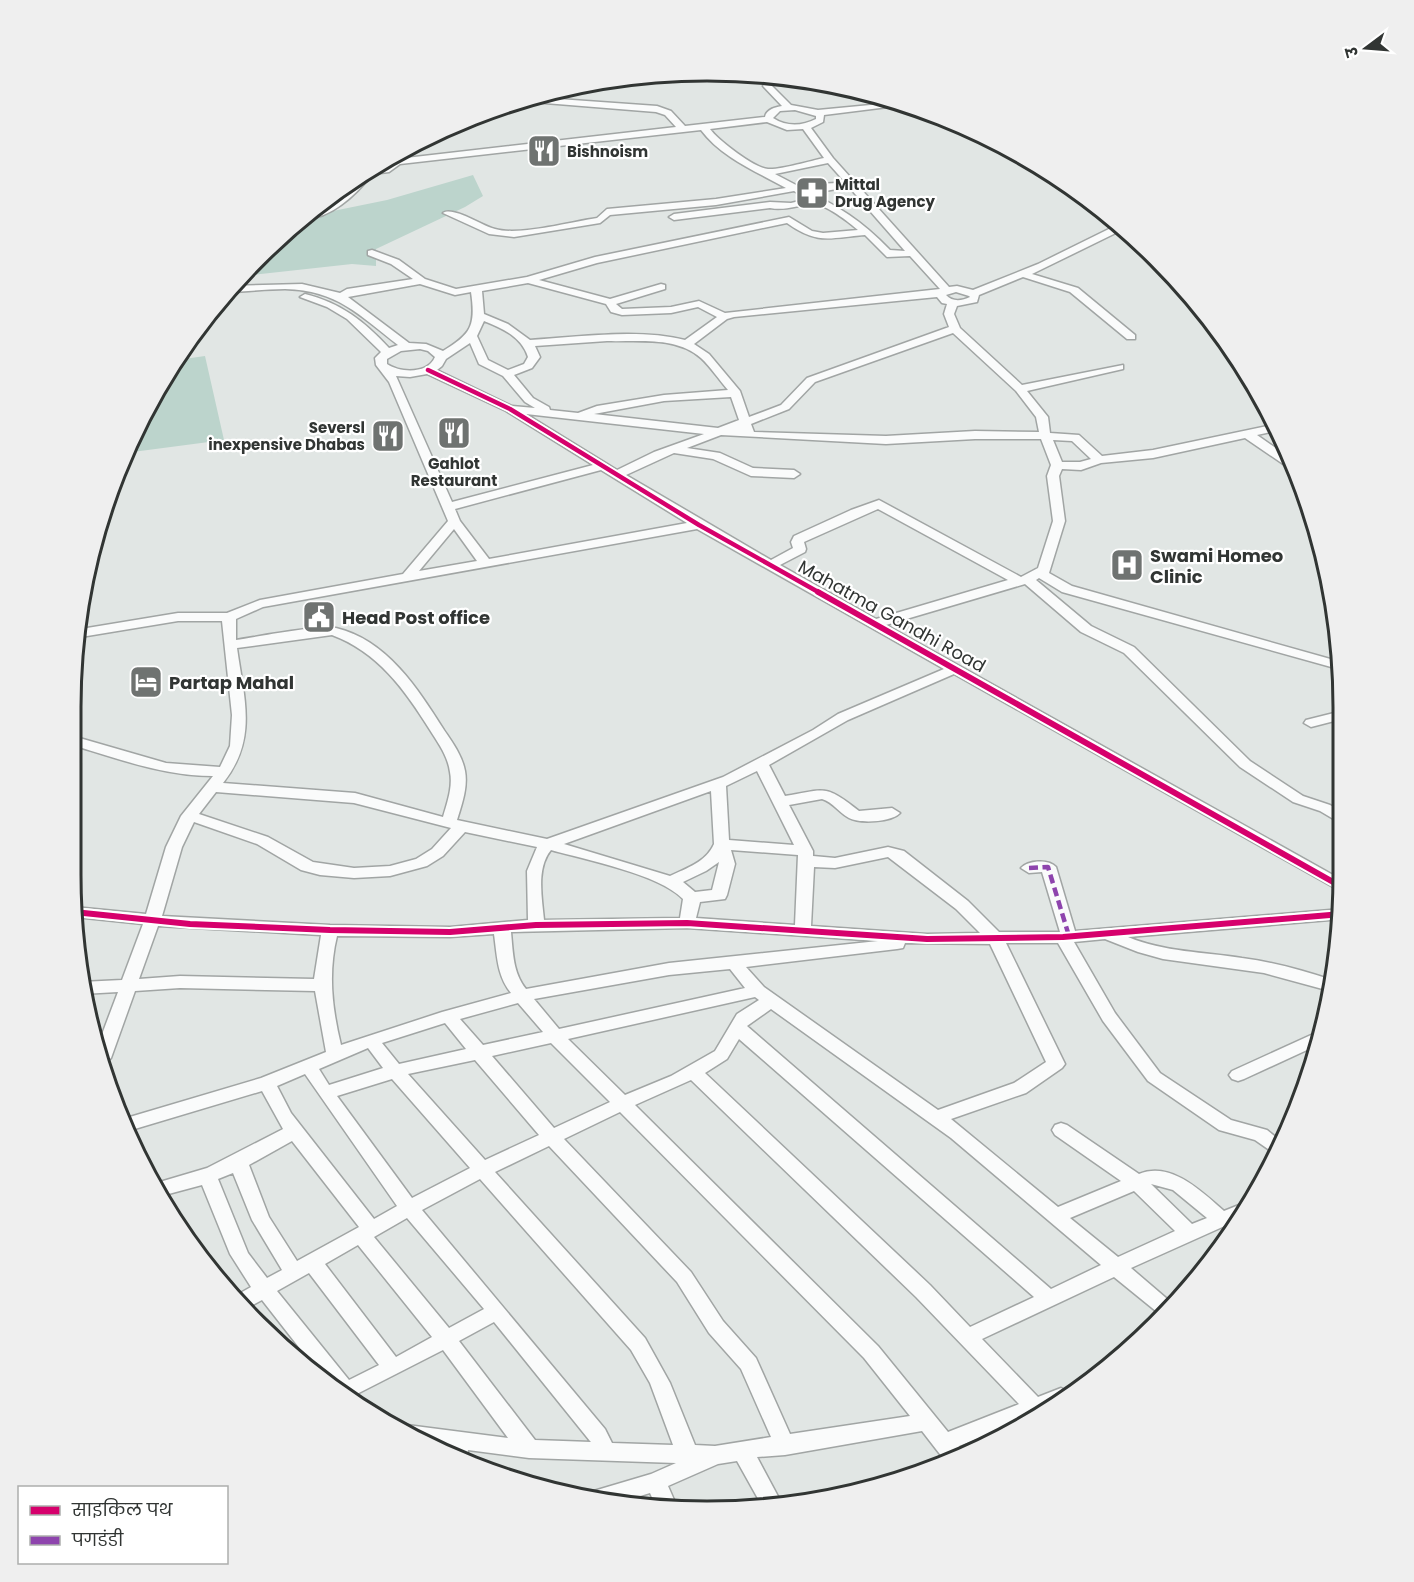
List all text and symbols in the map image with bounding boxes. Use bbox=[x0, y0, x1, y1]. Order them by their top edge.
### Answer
north arrow bbox=[1336, 18, 1396, 78]
text: उ bbox=[1339, 44, 1365, 60]
restaurant icon: Bishnoism bbox=[526, 133, 562, 169]
place label: Bishnoism bbox=[567, 141, 648, 162]
place label: Mittal Drug Agency bbox=[835, 174, 935, 212]
pharmacy icon: Mittal Drug Agency bbox=[794, 175, 830, 211]
restaurant icon: Gahlot Restaurant bbox=[436, 415, 472, 451]
place label: Seversl inexpensive Dhabas bbox=[208, 417, 365, 455]
restaurant icon: Seversl inexpensive Dhabas bbox=[370, 418, 406, 454]
place label: Gahlot Restaurant bbox=[411, 453, 497, 491]
place label: Swami Homeo Clinic bbox=[1150, 543, 1283, 589]
hospital icon: Swami Homeo Clinic bbox=[1109, 547, 1145, 583]
street label: Mahatma Gandhi Road bbox=[794, 554, 990, 678]
public building icon: Head Post office bbox=[301, 599, 337, 635]
place label: Head Post office bbox=[342, 605, 490, 630]
hotel icon: Partap Mahal bbox=[128, 664, 164, 700]
place label: Partap Mahal bbox=[169, 670, 294, 695]
legend bbox=[18, 1486, 228, 1564]
text: साइकिल पथ bbox=[71, 1497, 174, 1522]
text: पगडंडी bbox=[71, 1527, 124, 1552]

